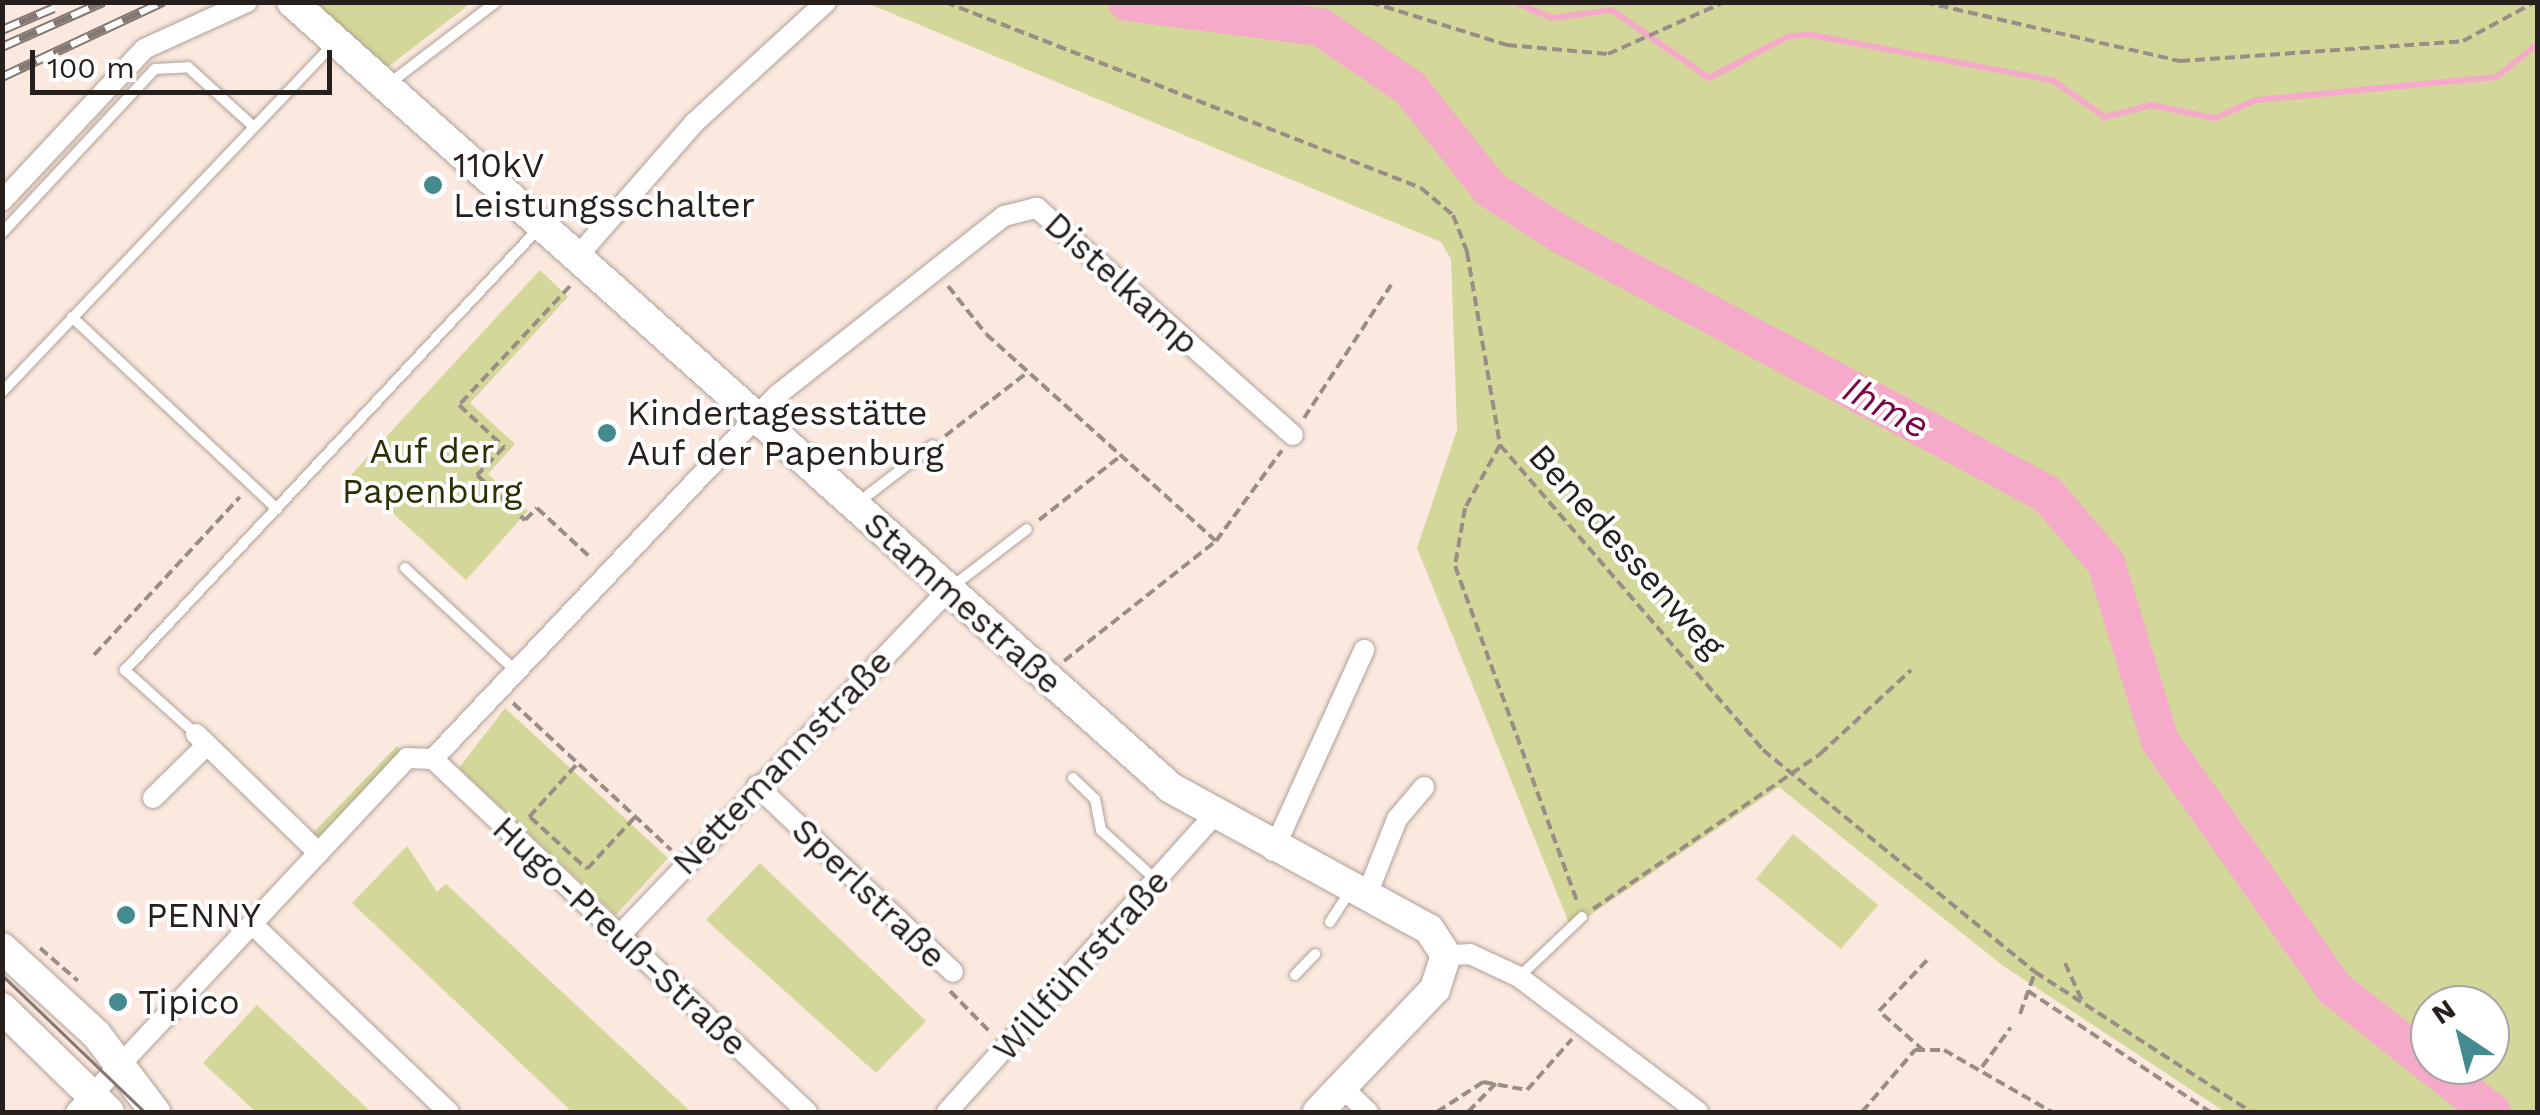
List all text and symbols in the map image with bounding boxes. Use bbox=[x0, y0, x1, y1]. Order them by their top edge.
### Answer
scale bar bbox=[35, 30, 338, 92]
text: 100 m bbox=[47, 50, 135, 85]
place label: 110kV Leistungsschalter bbox=[453, 144, 755, 226]
marker: 110kV Leistungsschalter bbox=[422, 174, 444, 196]
street label: Distelkamp bbox=[1036, 203, 1208, 363]
water label: Ihme bbox=[1835, 367, 1937, 449]
place label: Kindertagesstätte Auf der Papenburg bbox=[627, 392, 946, 474]
marker: Kindertagesstätte Auf der Papenburg bbox=[596, 422, 618, 444]
park label: Auf der Papenburg bbox=[342, 430, 522, 512]
street label: Benedessenweg bbox=[1520, 435, 1734, 667]
street label: Stammestraße bbox=[855, 503, 1071, 703]
street label: Nettemannstraße bbox=[664, 640, 900, 884]
street label: Hugo-Preuß-Straße bbox=[484, 807, 756, 1065]
street label: Sperlstraße bbox=[783, 809, 955, 977]
street label: Willführstraße bbox=[984, 860, 1178, 1070]
place label: PENNY bbox=[146, 894, 261, 936]
marker: PENNY bbox=[115, 904, 137, 926]
place label: Tipico bbox=[138, 981, 240, 1023]
north arrow bbox=[2410, 985, 2510, 1085]
marker: Tipico bbox=[107, 991, 129, 1013]
text: N bbox=[2426, 992, 2462, 1031]

